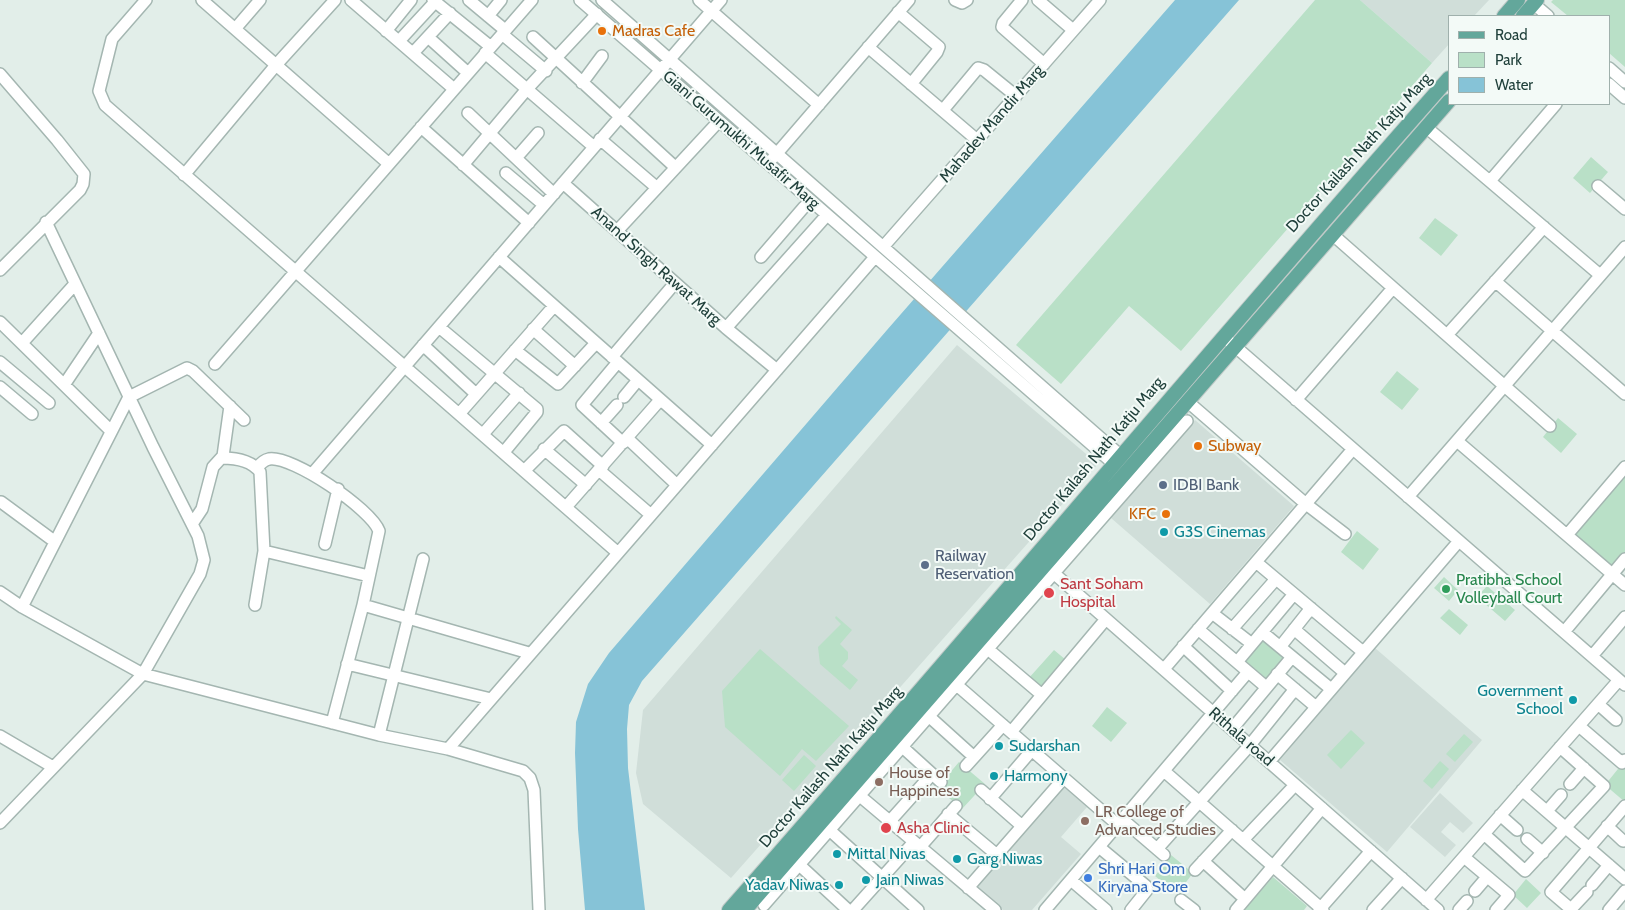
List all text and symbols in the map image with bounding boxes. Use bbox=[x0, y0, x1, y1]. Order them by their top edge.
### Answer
legend bbox=[1448, 15, 1610, 105]
place label: Madras Cafe bbox=[612, 21, 695, 41]
marker: Madras Cafe bbox=[596, 25, 608, 37]
text: Road bbox=[1495, 26, 1528, 44]
text: Park bbox=[1495, 51, 1522, 69]
street label: Mahadev Mandir Marg bbox=[936, 61, 1048, 187]
street label: Giani Gurumukhi Musafir Marg bbox=[659, 67, 823, 213]
street label: Doctor Kailash Nath Katju Marg bbox=[1282, 69, 1436, 237]
text: Water bbox=[1495, 76, 1533, 94]
street label: Anand Singh Rawat Marg bbox=[587, 203, 725, 329]
street label: Doctor Kailash Nath Katju Marg bbox=[1020, 373, 1168, 545]
place label: Subway bbox=[1208, 436, 1261, 456]
marker: Subway bbox=[1192, 440, 1204, 452]
place label: IDBI Bank bbox=[1173, 475, 1239, 495]
marker: IDBI Bank bbox=[1157, 479, 1169, 491]
place label: KFC bbox=[1129, 504, 1156, 524]
marker: KFC bbox=[1160, 508, 1172, 520]
place label: G3S Cinemas bbox=[1174, 522, 1266, 542]
marker: G3S Cinemas bbox=[1158, 526, 1170, 538]
place label: Railway Reservation bbox=[935, 546, 1014, 584]
marker: Railway Reservation bbox=[919, 559, 931, 571]
place label: Pratibha School Volleyball Court bbox=[1456, 570, 1562, 608]
place label: Sant Soham Hospital bbox=[1060, 574, 1143, 612]
marker: Pratibha School Volleyball Court bbox=[1440, 583, 1452, 595]
marker: Sant Soham Hospital bbox=[1042, 586, 1056, 600]
place label: Government School bbox=[1477, 681, 1563, 719]
street label: Doctor Kailash Nath Katju Marg bbox=[756, 682, 906, 852]
marker: Government School bbox=[1567, 694, 1579, 706]
street label: Rithala road bbox=[1205, 704, 1277, 770]
place label: Sudarshan bbox=[1009, 736, 1080, 756]
marker: Sudarshan bbox=[993, 740, 1005, 752]
place label: House of Happiness bbox=[889, 763, 959, 801]
place label: Harmony bbox=[1004, 766, 1068, 786]
marker: Harmony bbox=[988, 770, 1000, 782]
marker: House of Happiness bbox=[873, 776, 885, 788]
place label: LR College of Advanced Studies bbox=[1095, 802, 1216, 840]
marker: LR College of Advanced Studies bbox=[1079, 815, 1091, 827]
place label: Asha Clinic bbox=[897, 818, 970, 838]
marker: Asha Clinic bbox=[879, 821, 893, 835]
place label: Mittal Nivas bbox=[847, 844, 926, 864]
marker: Mittal Nivas bbox=[831, 848, 843, 860]
place label: Garg Niwas bbox=[967, 849, 1042, 869]
marker: Garg Niwas bbox=[951, 853, 963, 865]
place label: Shri Hari Om Kiryana Store bbox=[1098, 859, 1188, 897]
place label: Jain Niwas bbox=[876, 870, 944, 890]
marker: Shri Hari Om Kiryana Store bbox=[1082, 872, 1094, 884]
marker: Jain Niwas bbox=[860, 874, 872, 886]
place label: Yadav Niwas bbox=[745, 875, 829, 895]
marker: Yadav Niwas bbox=[833, 879, 845, 891]

